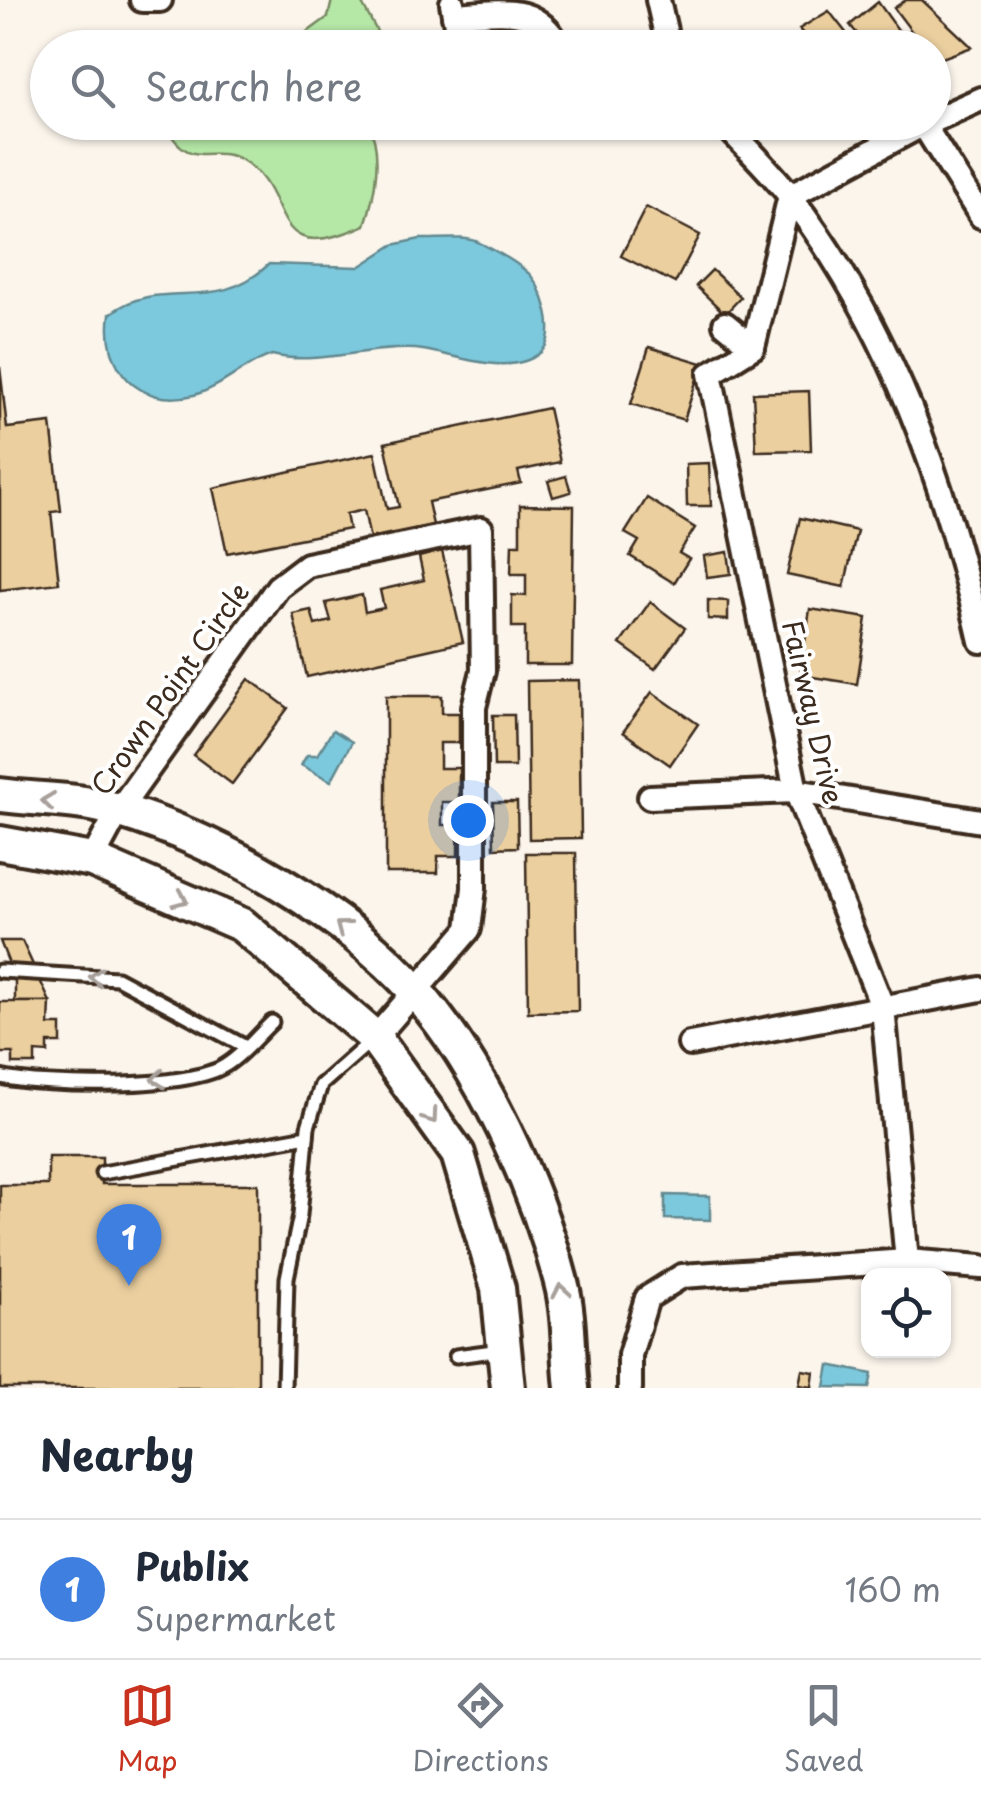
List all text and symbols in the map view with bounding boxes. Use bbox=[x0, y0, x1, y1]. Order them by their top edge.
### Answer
search box bbox=[30, 30, 951, 140]
text: Search here bbox=[145, 57, 362, 114]
icon: search bbox=[65, 58, 120, 113]
street label: Crown Point Circle bbox=[79, 573, 259, 803]
street label: Fairway Drive bbox=[772, 616, 856, 808]
one-way arrow bbox=[40, 791, 56, 812]
your location bbox=[443, 795, 494, 846]
one-way arrow bbox=[171, 887, 189, 907]
one-way arrow bbox=[335, 922, 353, 939]
one-way arrow bbox=[87, 966, 103, 988]
one-way arrow bbox=[150, 1068, 166, 1089]
one-way arrow bbox=[419, 1106, 437, 1124]
pin: 1 bbox=[96, 1204, 162, 1286]
map controls bbox=[861, 1268, 951, 1358]
button: locate bbox=[861, 1268, 951, 1358]
one-way arrow bbox=[551, 1283, 572, 1299]
text: Nearby bbox=[40, 1422, 194, 1485]
text: Publix bbox=[135, 1537, 249, 1594]
text: 1 bbox=[65, 1565, 80, 1613]
text: 160 m bbox=[845, 1565, 941, 1613]
text: Supermarket bbox=[135, 1594, 336, 1642]
tab: Map bbox=[118, 1678, 177, 1781]
tab: Directions bbox=[413, 1678, 549, 1781]
tab: Saved bbox=[784, 1678, 863, 1781]

